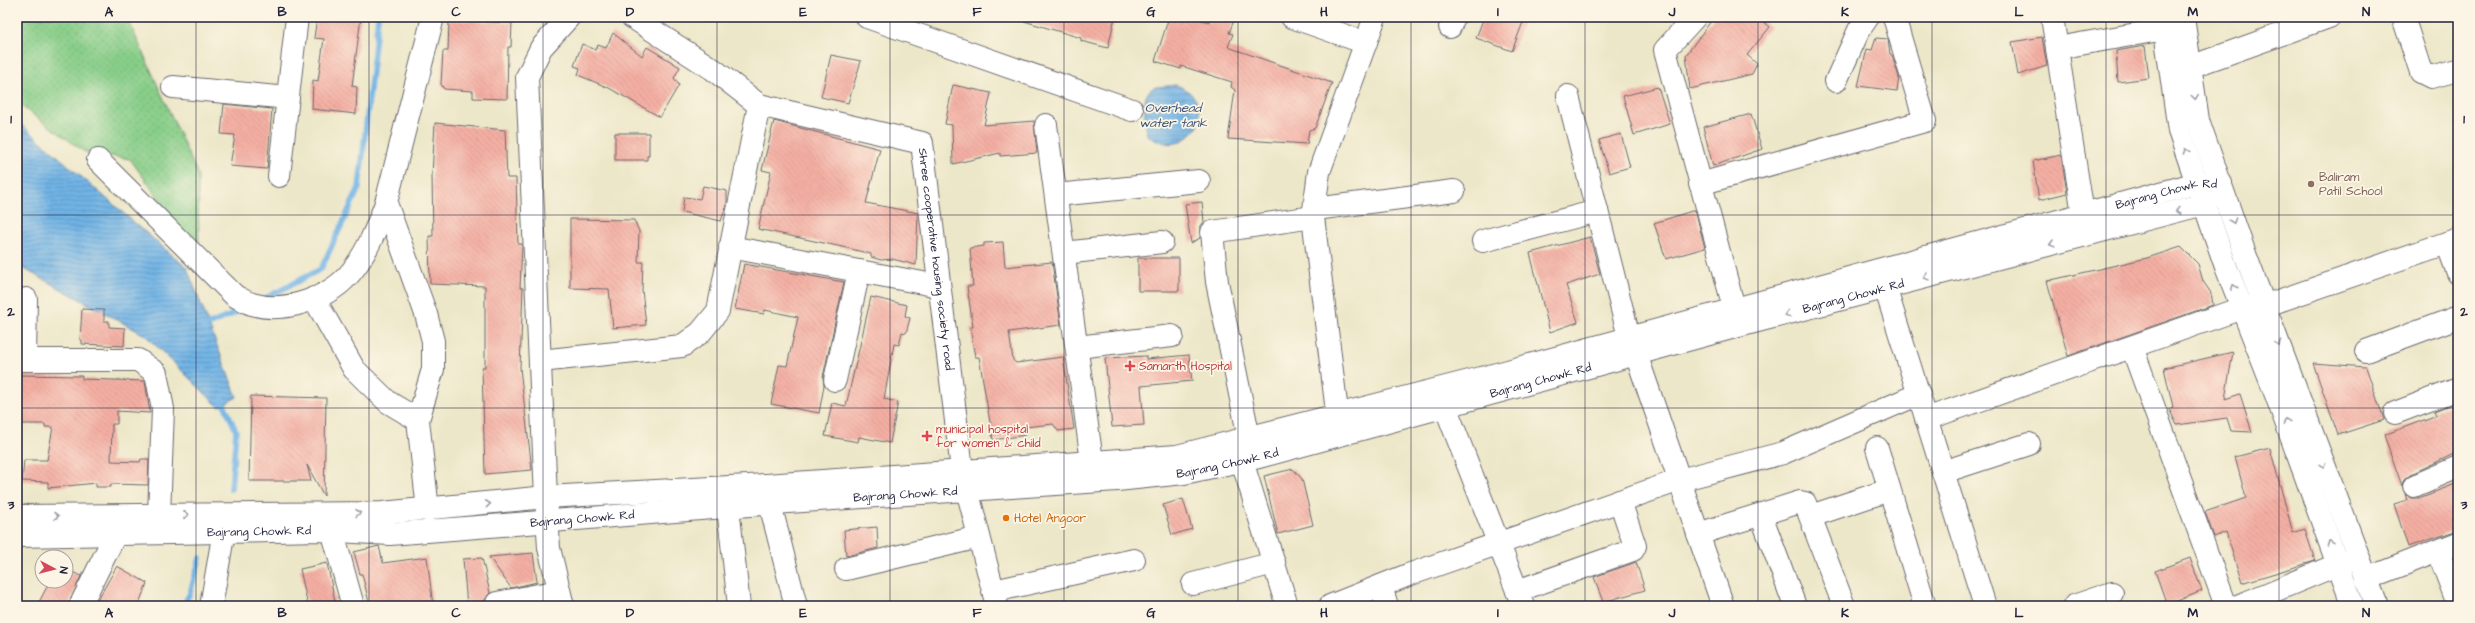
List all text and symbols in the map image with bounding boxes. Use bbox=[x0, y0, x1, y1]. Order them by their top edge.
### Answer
text: A bbox=[105, 3, 114, 21]
text: B bbox=[277, 3, 287, 21]
text: C bbox=[451, 3, 461, 21]
text: D bbox=[626, 3, 635, 21]
text: E bbox=[799, 3, 807, 21]
text: F bbox=[972, 3, 982, 21]
text: G bbox=[1146, 3, 1156, 21]
text: H bbox=[1320, 3, 1328, 21]
text: I bbox=[1497, 3, 1499, 21]
text: J bbox=[1668, 3, 1676, 21]
text: K bbox=[1841, 3, 1849, 21]
text: L bbox=[2014, 3, 2024, 21]
text: M bbox=[2188, 3, 2199, 21]
text: N bbox=[2362, 3, 2370, 21]
one-way arrow bbox=[2190, 94, 2199, 100]
water label: Overhead water tank bbox=[1139, 99, 1208, 132]
text: 1 bbox=[10, 110, 12, 128]
text: 1 bbox=[2463, 110, 2465, 128]
street label: Shree cooperative housing society road bbox=[914, 147, 958, 371]
one-way arrow bbox=[2182, 148, 2191, 155]
place label: Baliram Patil School bbox=[2319, 169, 2383, 200]
street label: Bajrang Chowk Rd bbox=[2114, 175, 2217, 214]
marker: Baliram Patil School bbox=[2306, 179, 2316, 189]
one-way arrow bbox=[2175, 206, 2182, 215]
one-way arrow bbox=[2229, 217, 2237, 224]
one-way arrow bbox=[2049, 239, 2055, 247]
one-way arrow bbox=[1923, 272, 1930, 281]
street label: Bajrang Chowk Rd bbox=[1801, 275, 1906, 318]
one-way arrow bbox=[2230, 283, 2238, 290]
text: 2 bbox=[6, 303, 15, 321]
text: 2 bbox=[2459, 303, 2468, 321]
one-way arrow bbox=[1784, 309, 1790, 317]
one-way arrow bbox=[2273, 340, 2281, 347]
place label: Samarth Hospital bbox=[1139, 358, 1232, 375]
street label: Bajrang Chowk Rd bbox=[1488, 359, 1593, 403]
marker: Samarth Hospital bbox=[1124, 360, 1136, 372]
one-way arrow bbox=[2282, 418, 2290, 425]
place label: municipal hospital for women & child bbox=[936, 421, 1041, 452]
marker: municipal hospital for women & child bbox=[921, 430, 933, 442]
street label: Bajrang Chowk Rd bbox=[1175, 444, 1281, 483]
one-way arrow bbox=[2319, 461, 2327, 468]
street label: Bajrang Chowk Rd bbox=[853, 483, 958, 507]
text: 3 bbox=[7, 496, 15, 514]
text: 3 bbox=[2460, 496, 2468, 514]
one-way arrow bbox=[485, 500, 491, 509]
street label: Bajrang Chowk Rd bbox=[530, 506, 635, 532]
one-way arrow bbox=[355, 509, 361, 517]
place label: Hotel Angoor bbox=[1014, 510, 1086, 528]
one-way arrow bbox=[183, 511, 189, 519]
one-way arrow bbox=[53, 512, 59, 520]
marker: Hotel Angoor bbox=[1001, 513, 1011, 523]
street label: Bajrang Chowk Rd bbox=[207, 522, 311, 542]
one-way arrow bbox=[2327, 540, 2335, 547]
north arrow bbox=[34, 549, 74, 589]
text: N bbox=[56, 566, 71, 575]
text: A bbox=[105, 604, 114, 622]
text: B bbox=[277, 604, 287, 622]
text: C bbox=[451, 604, 461, 622]
text: D bbox=[626, 604, 635, 622]
text: E bbox=[799, 604, 807, 622]
text: F bbox=[972, 604, 982, 622]
text: G bbox=[1146, 604, 1156, 622]
text: H bbox=[1320, 604, 1328, 622]
text: I bbox=[1497, 604, 1499, 622]
text: J bbox=[1668, 604, 1676, 622]
text: K bbox=[1841, 604, 1849, 622]
text: L bbox=[2014, 604, 2024, 622]
text: M bbox=[2188, 604, 2199, 622]
text: N bbox=[2362, 604, 2370, 622]

